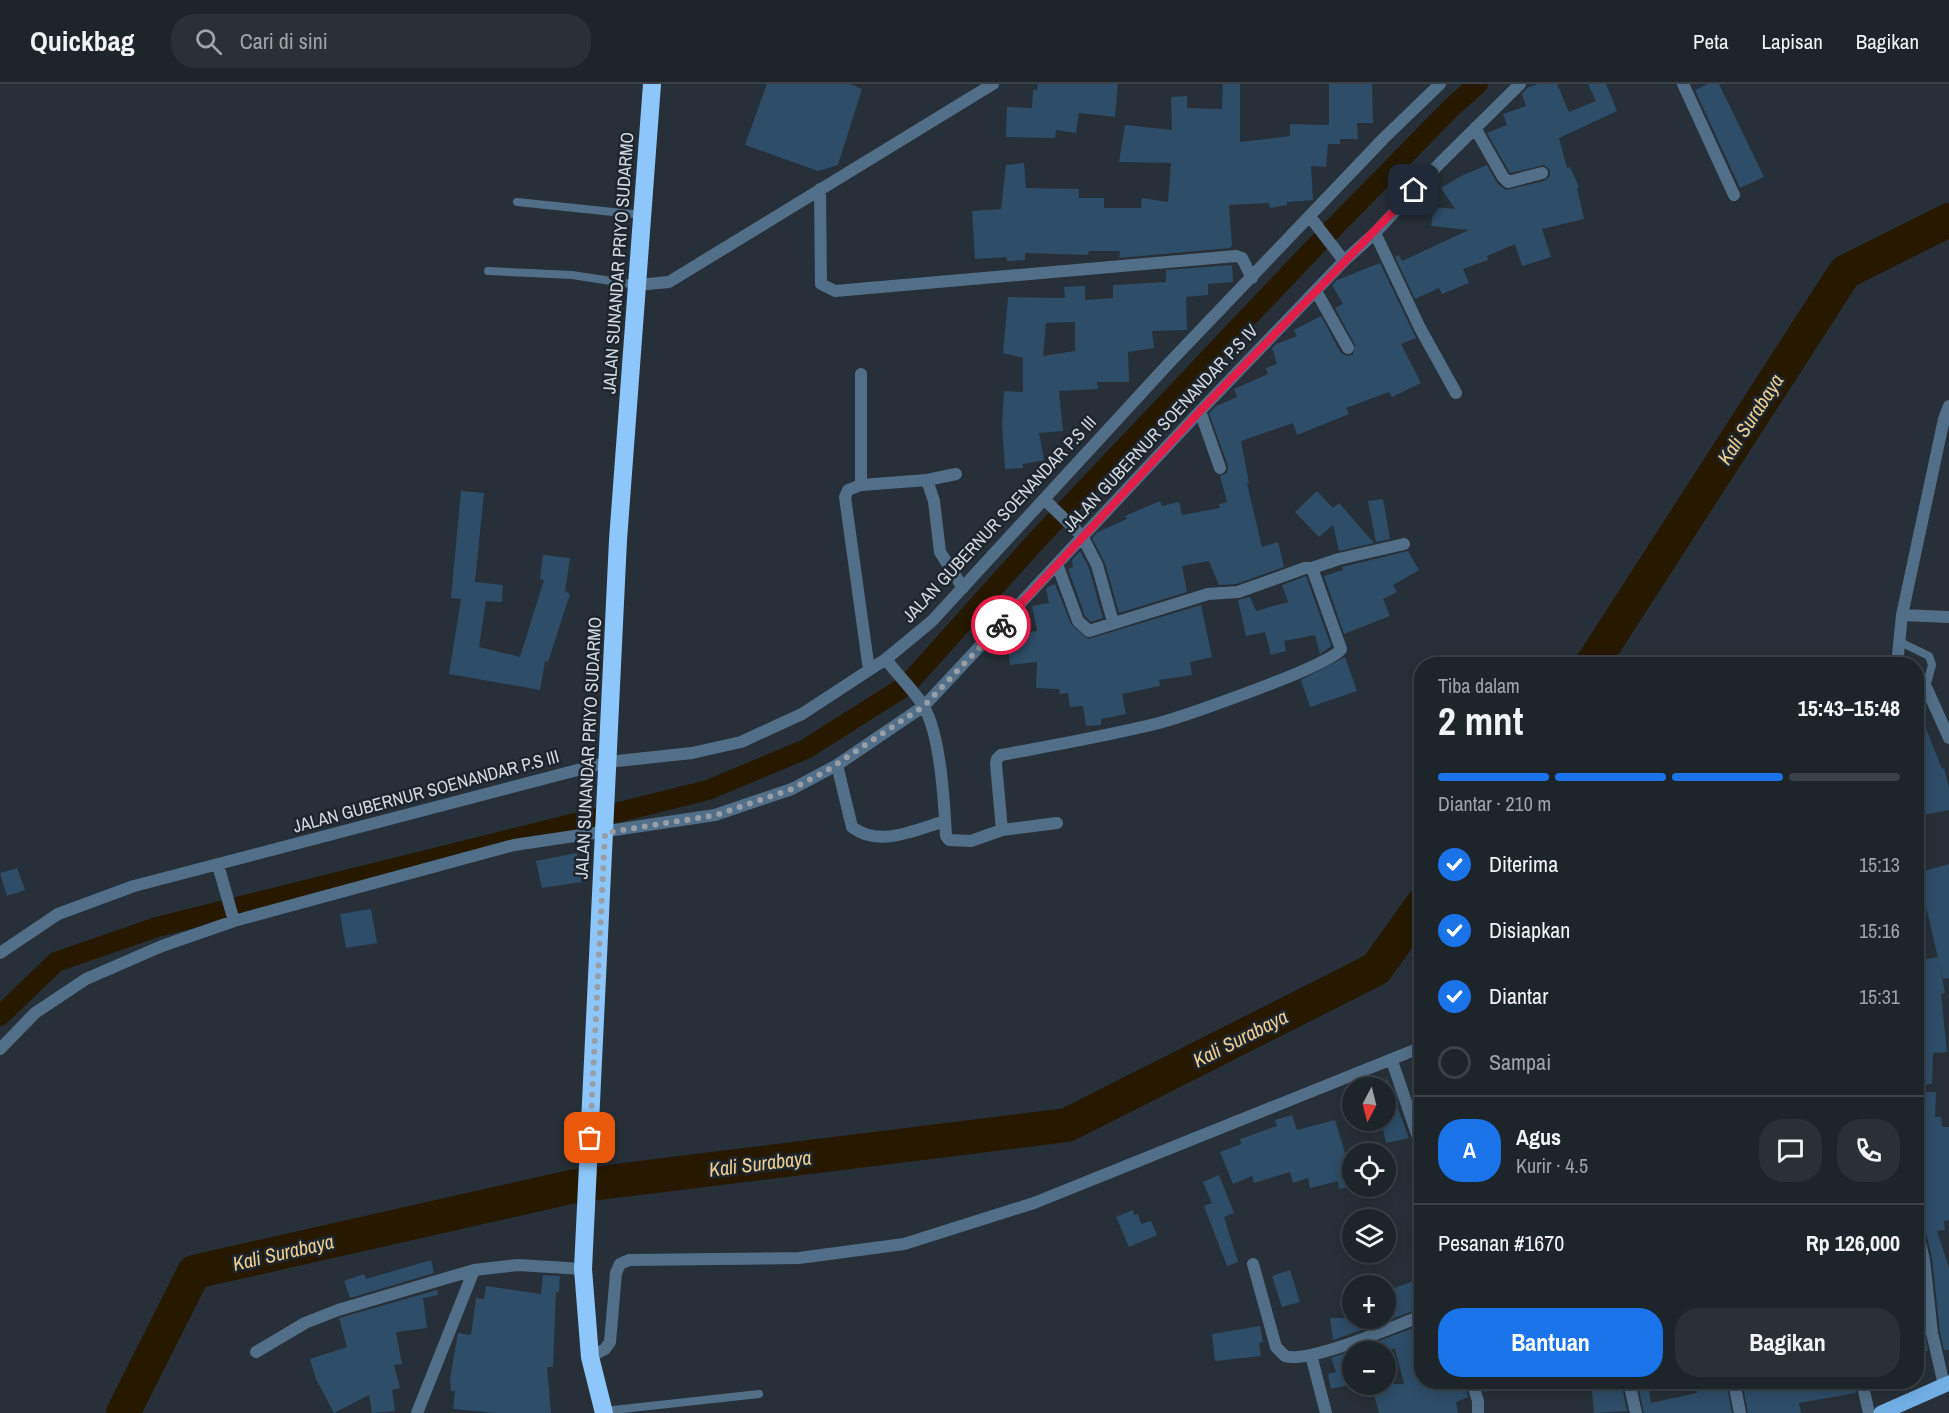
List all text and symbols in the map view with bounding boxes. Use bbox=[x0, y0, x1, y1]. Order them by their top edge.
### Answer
search box bbox=[171, 14, 591, 68]
text: Quickbag bbox=[30, 22, 135, 60]
icon: search bbox=[192, 25, 225, 58]
text: Cari di sini bbox=[240, 26, 328, 56]
text: Peta bbox=[1693, 27, 1729, 56]
text: Lapisan bbox=[1762, 27, 1823, 56]
text: Bagikan bbox=[1856, 27, 1919, 56]
street label: JALAN SUNANDAR PRIYO SUDARMO bbox=[596, 131, 640, 395]
pin bbox=[1388, 164, 1439, 215]
icon: home bbox=[1397, 173, 1430, 206]
street label: JALAN GUBERNUR SOENANDAR P.S IV bbox=[1057, 318, 1263, 538]
water label: Kali Surabaya bbox=[1711, 368, 1789, 470]
street label: JALAN GUBERNUR SOENANDAR P.S III bbox=[896, 410, 1102, 628]
courier bbox=[971, 595, 1031, 655]
icon: bike bbox=[985, 609, 1018, 642]
street label: JALAN SUNANDAR PRIYO SUDARMO bbox=[569, 616, 607, 880]
text: Tiba dalam bbox=[1438, 672, 1520, 699]
text: 15:43–15:48 bbox=[1798, 693, 1900, 723]
text: 2 mnt bbox=[1438, 695, 1523, 747]
street label: JALAN GUBERNUR SOENANDAR P.S III bbox=[290, 743, 562, 839]
text: Diantar · 210 m bbox=[1438, 790, 1551, 817]
icon: check bbox=[1438, 848, 1471, 881]
text: Diterima bbox=[1489, 849, 1558, 879]
text: 15:13 bbox=[1859, 851, 1900, 878]
icon: check bbox=[1438, 914, 1471, 947]
text: Disiapkan bbox=[1489, 915, 1570, 945]
text: 15:16 bbox=[1859, 917, 1900, 944]
icon: check bbox=[1438, 980, 1471, 1013]
text: Diantar bbox=[1489, 981, 1548, 1011]
text: 15:31 bbox=[1859, 983, 1900, 1010]
water label: Kali Surabaya bbox=[1188, 1003, 1292, 1073]
text: Sampai bbox=[1489, 1047, 1551, 1077]
north arrow bbox=[1342, 1077, 1396, 1131]
map controls bbox=[1342, 1077, 1396, 1395]
pin bbox=[564, 1112, 615, 1163]
button: chat bbox=[1759, 1119, 1822, 1182]
button: phone bbox=[1837, 1119, 1900, 1182]
icon: bag bbox=[573, 1121, 606, 1154]
text: Agus bbox=[1516, 1122, 1561, 1152]
text: A bbox=[1463, 1135, 1476, 1165]
water label: Kali Surabaya bbox=[707, 1143, 813, 1183]
button: locate bbox=[1342, 1143, 1396, 1197]
text: Kurir · 4.5 bbox=[1516, 1152, 1588, 1179]
button: layers bbox=[1342, 1209, 1396, 1263]
water label: Kali Surabaya bbox=[230, 1227, 336, 1277]
text: Pesanan #1670 bbox=[1438, 1228, 1564, 1258]
text: Rp 126,000 bbox=[1806, 1228, 1900, 1258]
button: + bbox=[1342, 1275, 1396, 1329]
button: Bantuan bbox=[1438, 1308, 1663, 1377]
button: Bagikan bbox=[1675, 1308, 1900, 1377]
button: − bbox=[1342, 1341, 1396, 1395]

